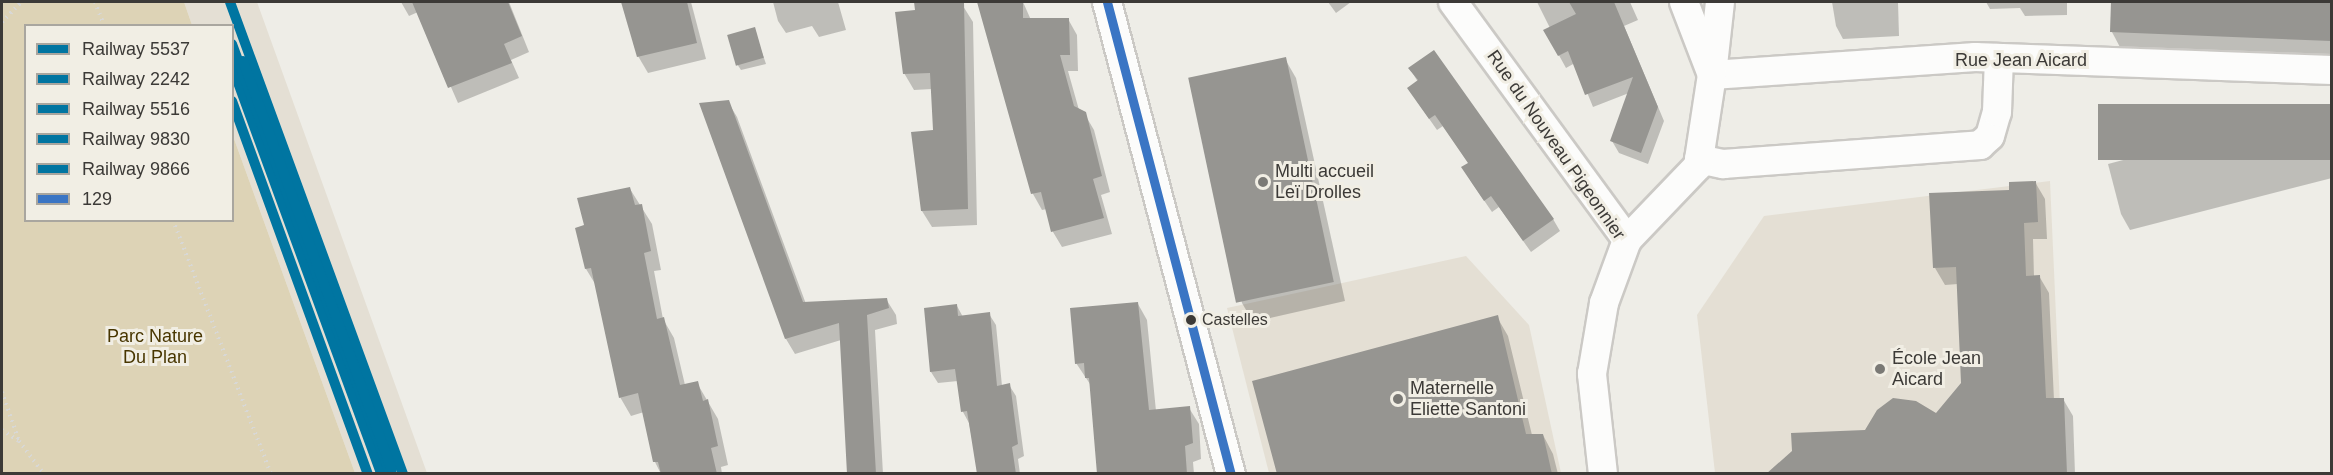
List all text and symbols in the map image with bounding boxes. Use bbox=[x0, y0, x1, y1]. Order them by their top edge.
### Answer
legend bbox=[24, 24, 234, 222]
text: Railway 5537 bbox=[82, 39, 190, 59]
street label: Rue du Nouveau Pigeonnier bbox=[1482, 46, 1630, 244]
street label: Rue Jean Aicard bbox=[1954, 49, 2088, 71]
text: Railway 2242 bbox=[82, 69, 190, 89]
text: Railway 5516 bbox=[82, 99, 190, 119]
text: Railway 9830 bbox=[82, 129, 190, 149]
text: Railway 9866 bbox=[82, 159, 190, 179]
place label: Multi accueil Leï Drolles bbox=[1275, 161, 1374, 204]
marker: Multi accueil Leï Drolles bbox=[1256, 175, 1270, 189]
text: 129 bbox=[82, 189, 112, 209]
place label: Castelles bbox=[1202, 310, 1268, 330]
marker: Castelles bbox=[1185, 314, 1197, 326]
park label: Parc Nature Du Plan bbox=[107, 326, 203, 368]
place label: École Jean Aicard bbox=[1892, 348, 1981, 391]
marker: École Jean Aicard bbox=[1873, 362, 1887, 376]
place label: Maternelle Eliette Santoni bbox=[1410, 378, 1526, 420]
marker: Maternelle Eliette Santoni bbox=[1391, 392, 1405, 406]

